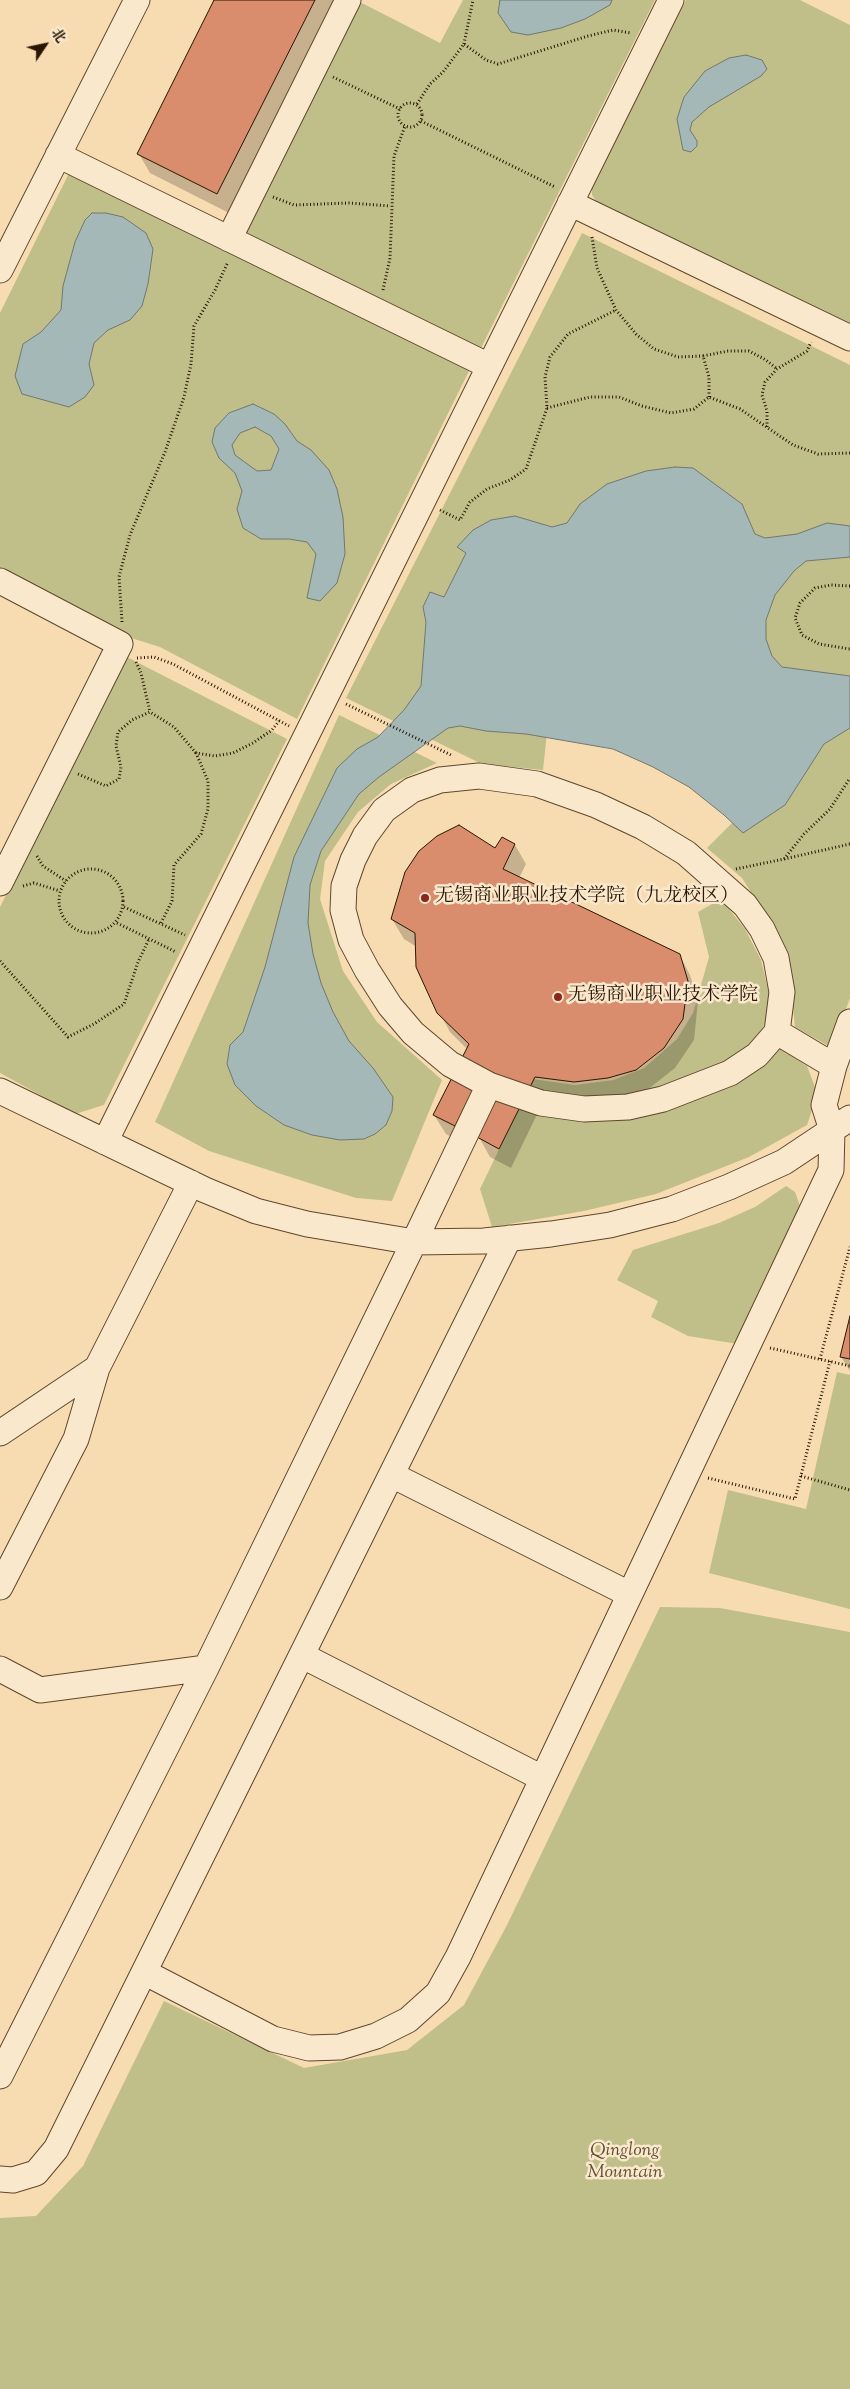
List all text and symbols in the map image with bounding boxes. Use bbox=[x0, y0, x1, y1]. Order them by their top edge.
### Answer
north arrow bbox=[20, 20, 70, 70]
text: 北 bbox=[45, 25, 70, 48]
place label: 无锡商业职业技术学院（九龙校区） bbox=[435, 887, 739, 909]
marker: 无锡商业职业技术学院（九龙校区） bbox=[419, 892, 431, 904]
place label: 无锡商业职业技术学院 bbox=[568, 986, 758, 1008]
marker: 无锡商业职业技术学院 bbox=[552, 991, 564, 1003]
park label: Qinglong Mountain bbox=[587, 2141, 663, 2185]

